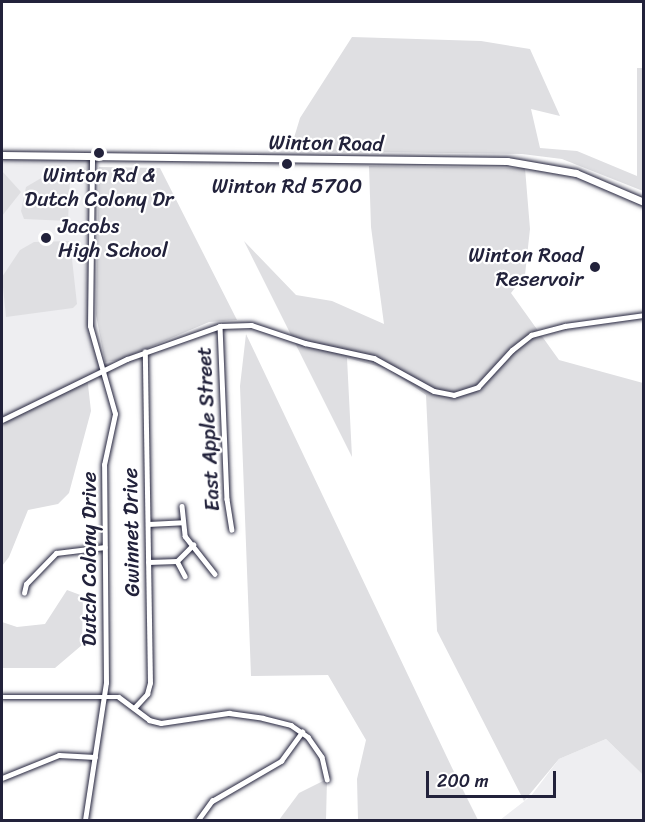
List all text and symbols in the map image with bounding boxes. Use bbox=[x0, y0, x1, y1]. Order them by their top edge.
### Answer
street label: Winton Road bbox=[268, 129, 384, 157]
marker: Winton Rd & Dutch Colony Dr bbox=[92, 146, 106, 160]
marker: Winton Rd 5700 bbox=[280, 157, 294, 171]
place label: Winton Rd & Dutch Colony Dr bbox=[24, 162, 174, 212]
place label: Winton Rd 5700 bbox=[212, 173, 362, 199]
place label: Jacobs High School bbox=[58, 213, 168, 263]
marker: Jacobs High School bbox=[39, 231, 53, 245]
place label: Winton Road Reservoir bbox=[468, 242, 583, 292]
marker: Winton Road Reservoir bbox=[588, 260, 602, 274]
street label: East Apple Street bbox=[191, 346, 225, 512]
street label: Gwinnet Drive bbox=[117, 467, 145, 597]
street label: Dutch Colony Drive bbox=[76, 471, 102, 647]
scale bar bbox=[429, 759, 560, 797]
text: 200 m bbox=[437, 765, 489, 797]

